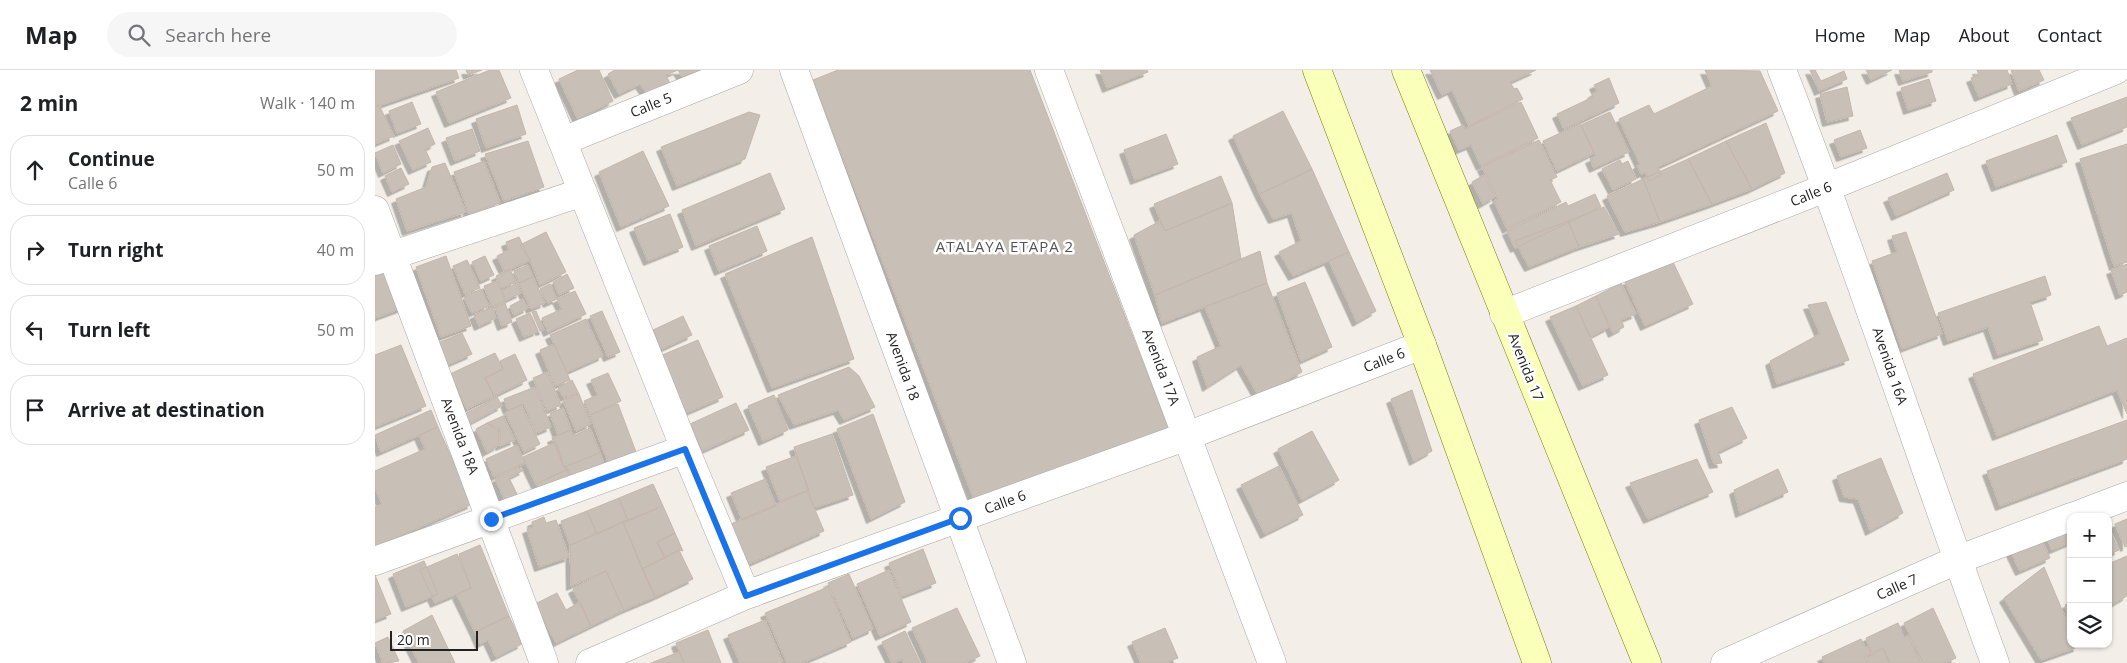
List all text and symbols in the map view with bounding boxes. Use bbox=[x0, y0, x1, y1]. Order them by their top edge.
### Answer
search box bbox=[107, 12, 457, 57]
text: Map bbox=[25, 18, 77, 51]
icon: search bbox=[125, 21, 153, 49]
text: Search here bbox=[165, 22, 271, 48]
text: Home bbox=[1815, 23, 1865, 47]
text: Map bbox=[1893, 23, 1931, 47]
text: About bbox=[1959, 23, 2009, 47]
text: Contact bbox=[2037, 23, 2102, 47]
street label: Calle 5 bbox=[627, 88, 674, 121]
text: 2 min bbox=[20, 89, 78, 117]
text: Walk · 140 m bbox=[260, 92, 355, 114]
text: Continue bbox=[68, 146, 155, 172]
icon: ahead bbox=[21, 156, 49, 184]
text: 50 m bbox=[317, 159, 354, 181]
text: Calle 6 bbox=[68, 172, 117, 194]
street label: Calle 6 bbox=[1787, 177, 1834, 210]
icon: right bbox=[21, 236, 49, 264]
district label: ATALAYA ETAPA 2 bbox=[936, 236, 1074, 256]
text: Turn right bbox=[68, 237, 163, 263]
text: 40 m bbox=[317, 239, 354, 261]
icon: left bbox=[21, 316, 49, 344]
text: Turn left bbox=[68, 317, 150, 343]
text: 50 m bbox=[317, 319, 354, 341]
street label: Avenida 16A bbox=[1868, 325, 1913, 407]
street label: Avenida 17A bbox=[1138, 326, 1185, 408]
street label: Avenida 18 bbox=[882, 329, 925, 403]
street label: Avenida 17 bbox=[1504, 330, 1549, 404]
street label: Calle 6 bbox=[1360, 343, 1407, 376]
street label: Avenida 18A bbox=[437, 395, 484, 477]
icon: arrive bbox=[21, 396, 49, 424]
text: Arrive at destination bbox=[68, 397, 265, 423]
street label: Calle 6 bbox=[981, 485, 1028, 518]
route start bbox=[949, 507, 972, 530]
route end bbox=[480, 508, 503, 531]
map controls bbox=[2067, 513, 2112, 648]
button: + bbox=[2067, 513, 2112, 558]
button: − bbox=[2067, 558, 2112, 603]
street label: Calle 7 bbox=[1873, 569, 1920, 604]
button: layers bbox=[2067, 603, 2112, 648]
scale bar bbox=[390, 628, 477, 651]
text: 20 m bbox=[397, 630, 430, 649]

